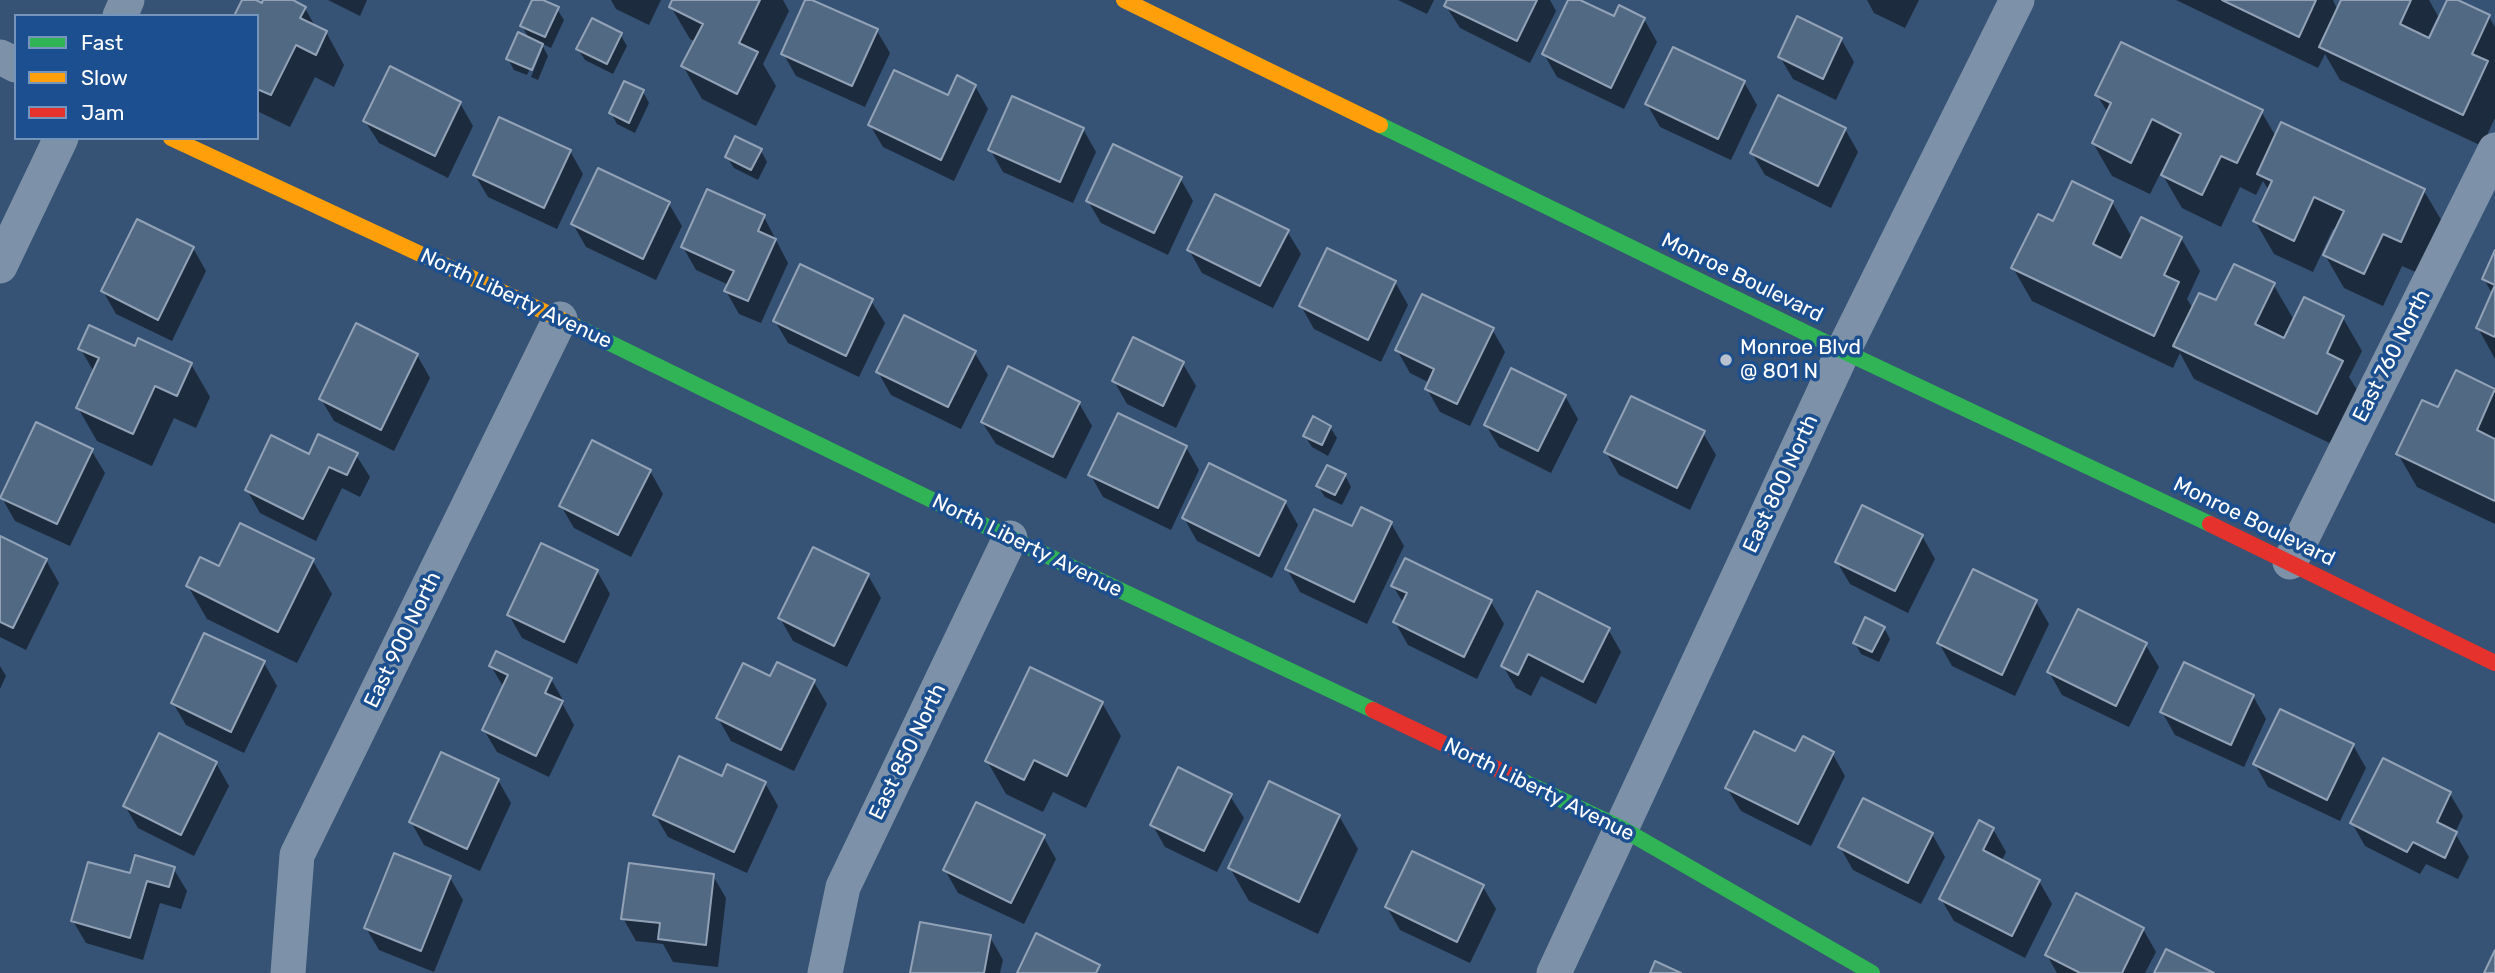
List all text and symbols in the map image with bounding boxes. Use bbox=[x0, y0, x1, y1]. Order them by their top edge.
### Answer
legend bbox=[14, 14, 259, 140]
text: Fast bbox=[81, 30, 123, 55]
text: Slow bbox=[81, 65, 128, 90]
text: Jam bbox=[81, 100, 125, 125]
street label: Monroe Boulevard bbox=[1657, 228, 1827, 328]
street label: North Liberty Avenue bbox=[416, 244, 616, 354]
street label: East 760 North bbox=[2348, 286, 2436, 426]
place label: Monroe Blvd @ 801 N bbox=[1740, 335, 1861, 385]
marker: Monroe Blvd @ 801 N bbox=[1718, 352, 1734, 368]
street label: East 800 North bbox=[1738, 411, 1824, 557]
street label: Monroe Boulevard bbox=[2169, 472, 2339, 572]
street label: North Liberty Avenue bbox=[928, 489, 1126, 603]
street label: East 900 North bbox=[359, 568, 447, 712]
street label: East 850 North bbox=[864, 680, 952, 824]
street label: North Liberty Avenue bbox=[1440, 733, 1638, 847]

